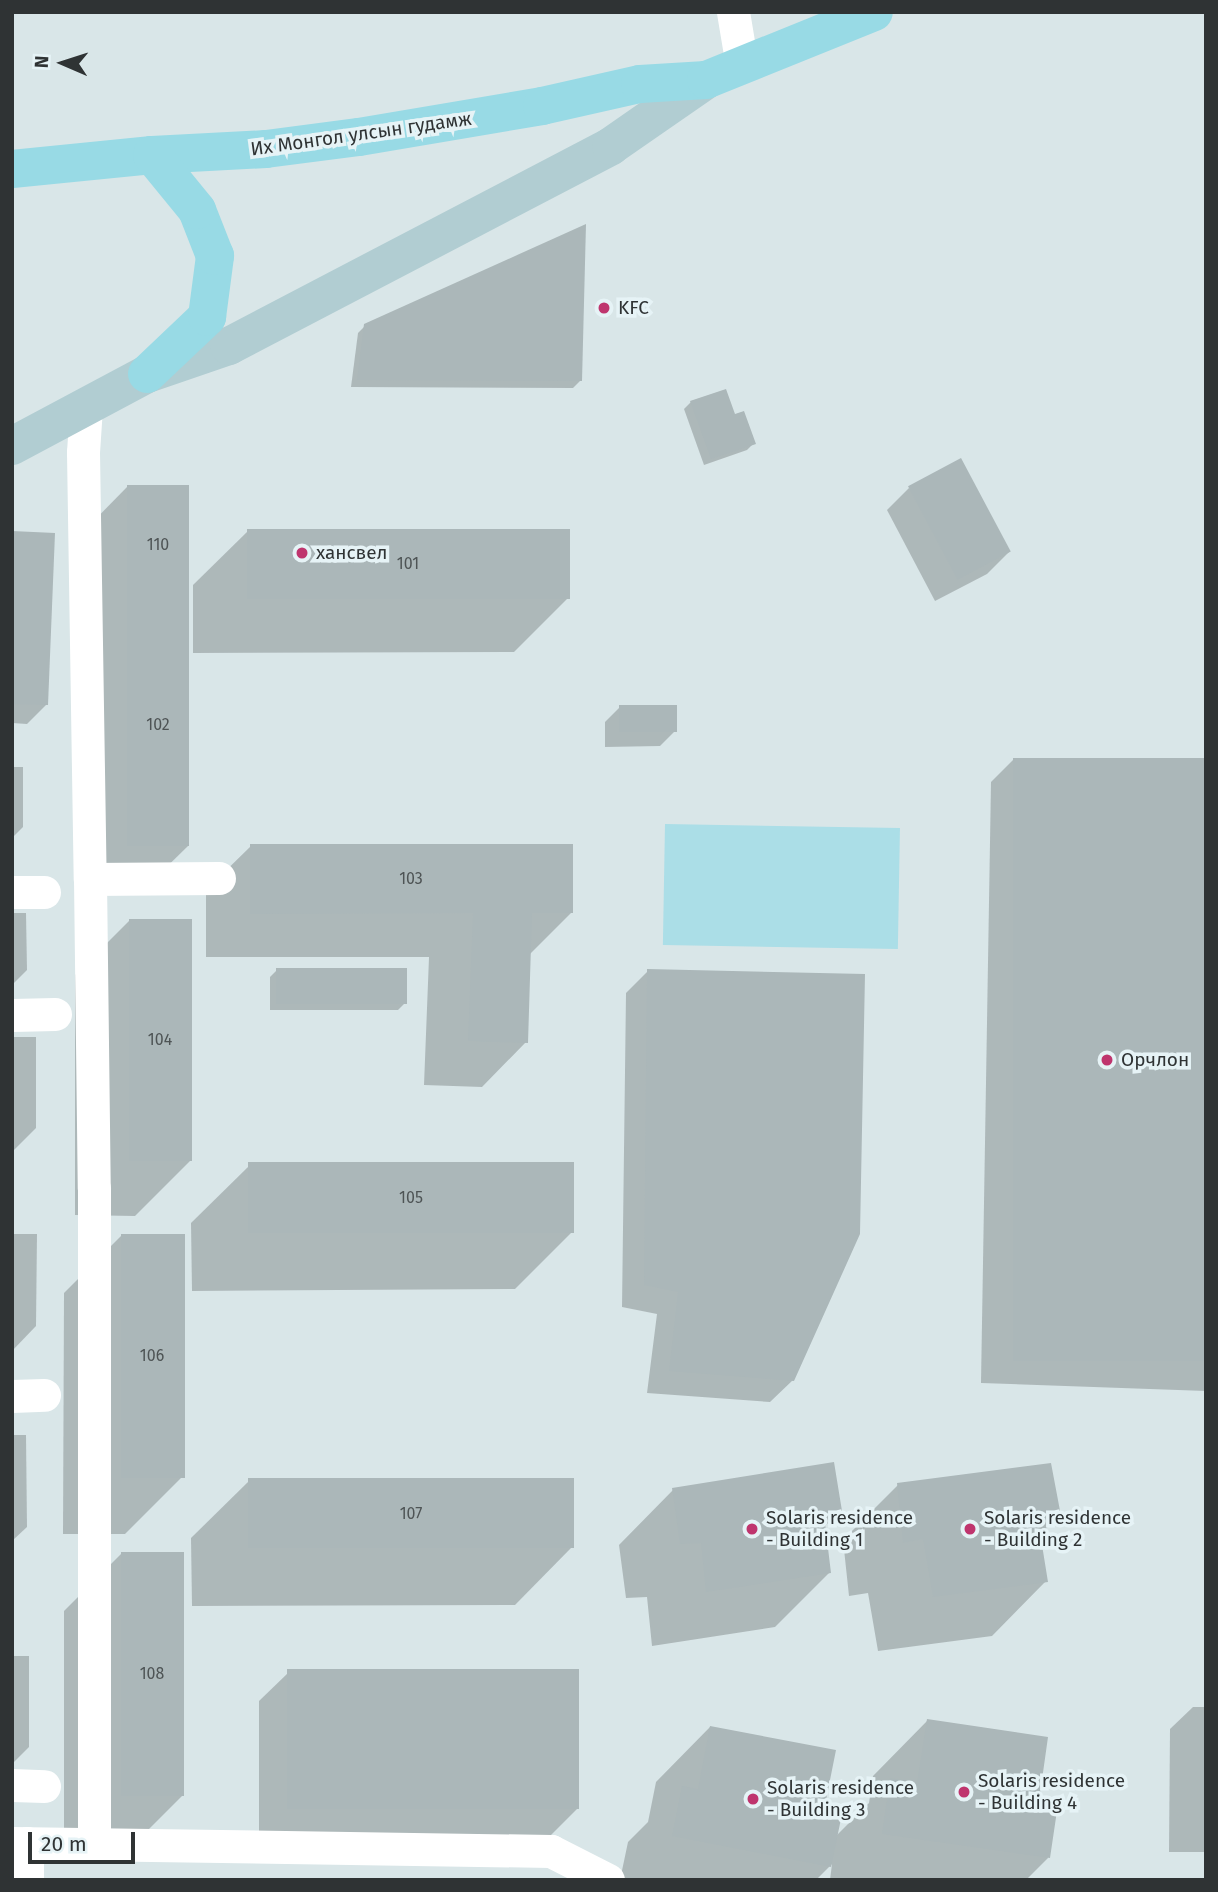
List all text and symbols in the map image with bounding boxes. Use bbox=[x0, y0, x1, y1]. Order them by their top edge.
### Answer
north arrow bbox=[28, 28, 98, 98]
text: N bbox=[30, 55, 53, 69]
street label: Их Монгол улсын гудамж bbox=[249, 107, 473, 161]
place label: KFC bbox=[618, 297, 649, 319]
marker: KFC bbox=[596, 300, 612, 316]
house number: 110 bbox=[147, 535, 169, 555]
place label: хансвел bbox=[316, 542, 387, 564]
marker: хансвел bbox=[294, 545, 310, 561]
house number: 101 bbox=[397, 554, 419, 574]
house number: 102 bbox=[146, 715, 170, 735]
house number: 103 bbox=[399, 869, 423, 889]
house number: 104 bbox=[148, 1030, 172, 1050]
place label: Орчлон bbox=[1121, 1049, 1189, 1071]
marker: Орчлон bbox=[1099, 1052, 1115, 1068]
house number: 105 bbox=[399, 1188, 423, 1208]
house number: 106 bbox=[140, 1346, 164, 1366]
house number: 107 bbox=[400, 1504, 422, 1524]
place label: Solaris residence - Building 1 bbox=[766, 1507, 913, 1551]
place label: Solaris residence - Building 2 bbox=[984, 1507, 1131, 1551]
marker: Solaris residence - Building 1 bbox=[744, 1521, 760, 1537]
marker: Solaris residence - Building 2 bbox=[962, 1521, 978, 1537]
house number: 108 bbox=[140, 1664, 164, 1684]
place label: Solaris residence - Building 4 bbox=[978, 1770, 1125, 1814]
place label: Solaris residence - Building 3 bbox=[767, 1777, 914, 1821]
marker: Solaris residence - Building 4 bbox=[956, 1784, 972, 1800]
marker: Solaris residence - Building 3 bbox=[745, 1791, 761, 1807]
scale bar bbox=[32, 1818, 138, 1862]
text: 20 m bbox=[41, 1831, 87, 1857]

